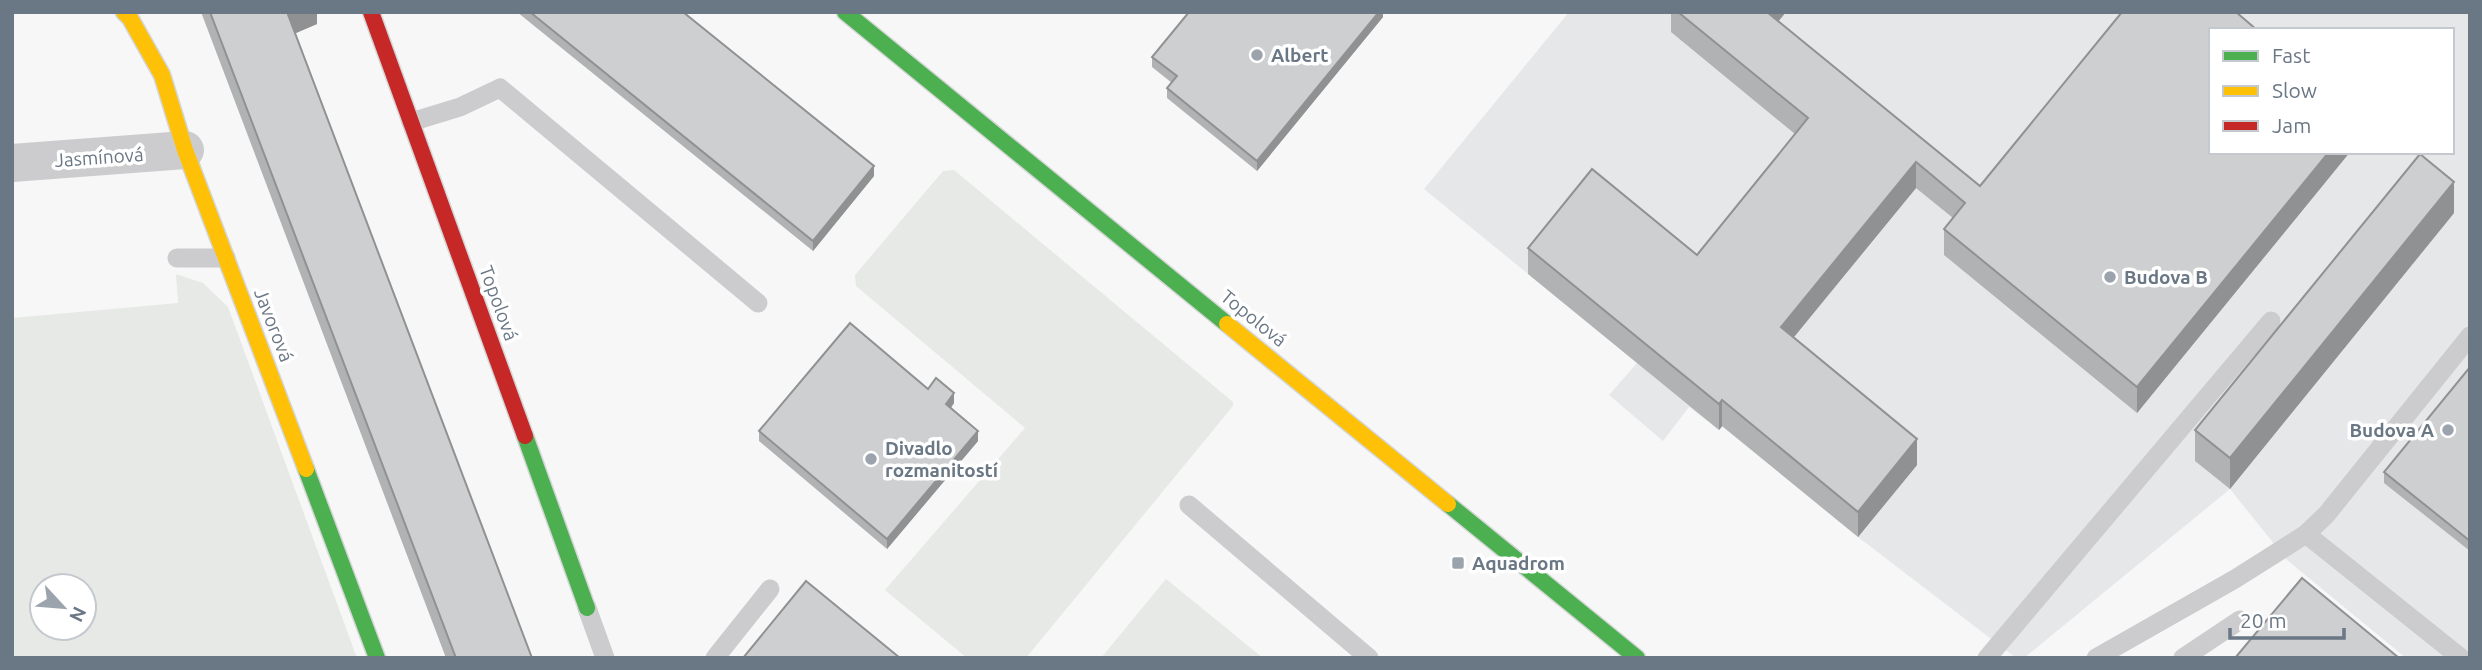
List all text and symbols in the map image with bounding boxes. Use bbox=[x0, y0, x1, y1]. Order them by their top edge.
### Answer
legend bbox=[2209, 28, 2454, 154]
text: Fast bbox=[2272, 43, 2310, 67]
place label: Albert bbox=[1271, 44, 1328, 66]
marker: Albert bbox=[1249, 47, 1265, 63]
text: Slow bbox=[2272, 78, 2317, 102]
text: Jam bbox=[2272, 113, 2311, 137]
street label: Jasmínová bbox=[54, 143, 144, 171]
street label: Topolová bbox=[475, 263, 523, 343]
place label: Budova B bbox=[2124, 266, 2208, 288]
marker: Budova B bbox=[2102, 269, 2118, 285]
street label: Javorová bbox=[250, 285, 298, 365]
street label: Topolová bbox=[1217, 285, 1291, 351]
place label: Budova A bbox=[2349, 419, 2435, 441]
marker: Budova A bbox=[2440, 422, 2456, 438]
place label: Divadlo rozmanitostí bbox=[885, 437, 999, 481]
marker: Divadlo rozmanitostí bbox=[863, 451, 879, 467]
place label: Aquadrom bbox=[1472, 552, 1565, 574]
marker: Aquadrom bbox=[1450, 555, 1466, 571]
north arrow bbox=[28, 572, 98, 642]
scale bar bbox=[2230, 596, 2344, 640]
text: N bbox=[65, 603, 91, 626]
text: 20 m bbox=[2240, 608, 2287, 632]

